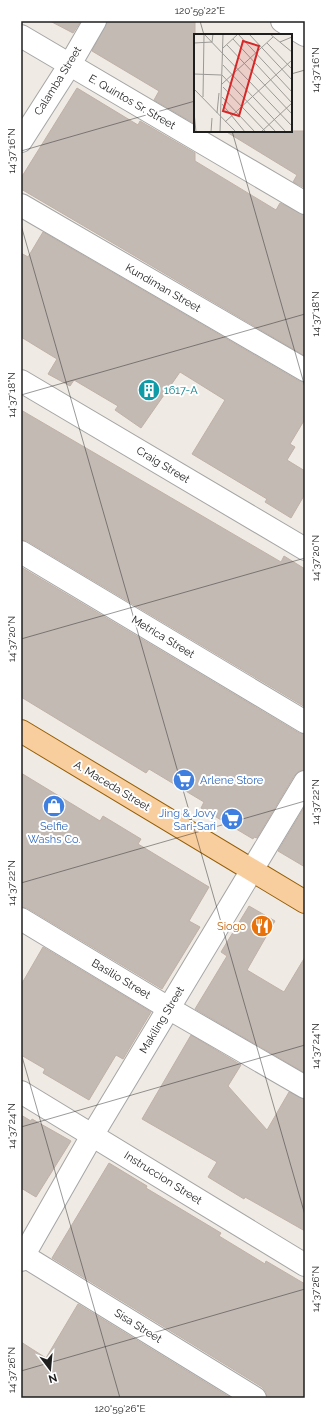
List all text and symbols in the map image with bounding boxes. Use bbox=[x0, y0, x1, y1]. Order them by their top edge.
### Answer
text: 120°59'22"E bbox=[175, 5, 225, 16]
inset map bbox=[194, 34, 292, 132]
street label: Calamba Street bbox=[32, 44, 85, 118]
text: 14°37'16"N bbox=[310, 47, 321, 93]
street label: E. Quintos Sr. Street bbox=[86, 72, 178, 132]
text: 14°37'16"N bbox=[6, 128, 17, 174]
street label: Kundiman Street bbox=[123, 261, 203, 315]
text: 14°37'18"N bbox=[310, 291, 321, 337]
text: 14°37'18"N bbox=[6, 372, 17, 418]
building icon: 1617-A bbox=[136, 377, 162, 403]
place label: 1617-A bbox=[164, 384, 198, 397]
street label: Craig Street bbox=[134, 444, 192, 486]
text: 14°37'20"N bbox=[310, 535, 321, 581]
street label: Metrica Street bbox=[129, 613, 197, 661]
text: 14°37'20"N bbox=[6, 616, 17, 662]
street label: A. Maceda Street bbox=[72, 758, 153, 814]
supermarket icon: Arlene Store bbox=[171, 767, 197, 793]
place label: Arlene Store bbox=[200, 774, 264, 787]
text: 14°37'22"N bbox=[310, 779, 321, 825]
shop icon: Selfie Washs Co. bbox=[41, 793, 67, 819]
supermarket icon: Jing & Jovy Sari-Sari bbox=[219, 806, 245, 832]
place label: Jing & Jovy Sari-Sari bbox=[159, 807, 216, 833]
place label: Selfie Washs Co. bbox=[28, 820, 80, 846]
text: 14°37'22"N bbox=[6, 860, 17, 906]
restaurant icon: Siogo bbox=[249, 913, 275, 939]
place label: Siogo bbox=[217, 920, 246, 933]
street label: Basilio Street bbox=[89, 956, 153, 1002]
street label: Makiling Street bbox=[137, 984, 187, 1056]
text: 14°37'24"N bbox=[310, 1023, 321, 1069]
text: 14°37'24"N bbox=[6, 1103, 17, 1149]
street label: Instruccion Street bbox=[122, 1149, 205, 1207]
text: 14°37'26"N bbox=[310, 1266, 321, 1312]
street label: Sisa Street bbox=[112, 1306, 164, 1346]
text: 14°37'26"N bbox=[6, 1347, 17, 1393]
north arrow bbox=[30, 1349, 70, 1389]
text: N bbox=[47, 1371, 58, 1386]
text: 120°59'26"E bbox=[94, 1403, 146, 1414]

